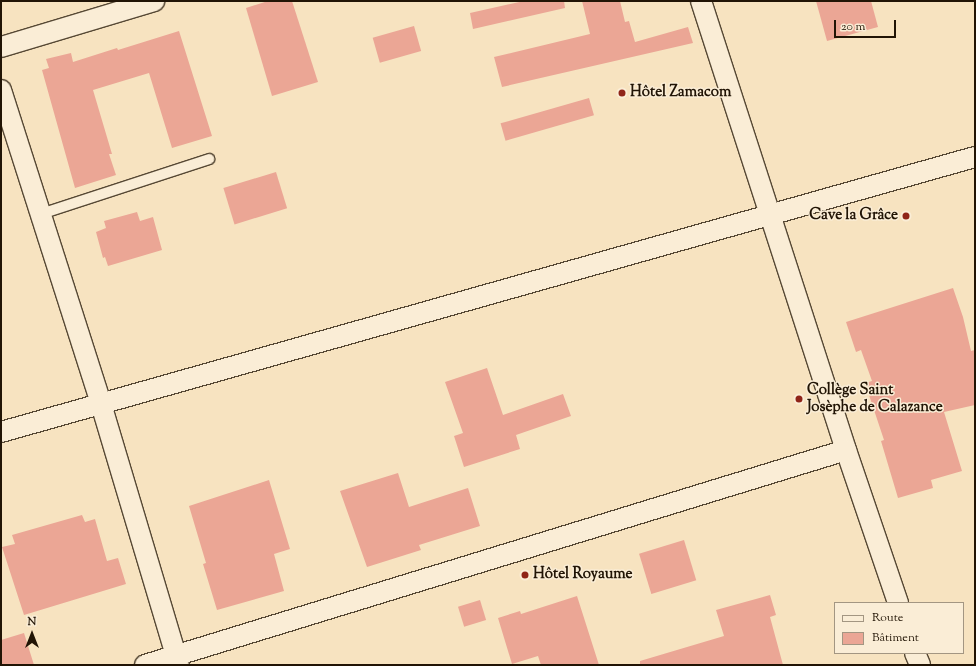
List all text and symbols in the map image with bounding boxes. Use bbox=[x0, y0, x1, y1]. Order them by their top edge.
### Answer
scale bar bbox=[836, 12, 898, 38]
text: 20 m bbox=[841, 18, 865, 36]
place label: Hôtel Zamacom bbox=[630, 84, 731, 102]
marker: Hôtel Zamacom bbox=[617, 88, 627, 98]
place label: Cave la Grâce bbox=[809, 207, 898, 225]
marker: Cave la Grâce bbox=[901, 211, 911, 221]
place label: Collège Saint Josèphe de Calazance bbox=[807, 381, 943, 416]
marker: Collège Saint Josèphe de Calazance bbox=[794, 394, 804, 404]
place label: Hôtel Royaume bbox=[533, 566, 633, 584]
marker: Hôtel Royaume bbox=[520, 570, 530, 580]
legend bbox=[834, 602, 964, 654]
text: Route bbox=[872, 609, 903, 627]
north arrow bbox=[12, 614, 52, 654]
text: N bbox=[28, 614, 36, 630]
text: Bâtiment bbox=[872, 629, 919, 647]

